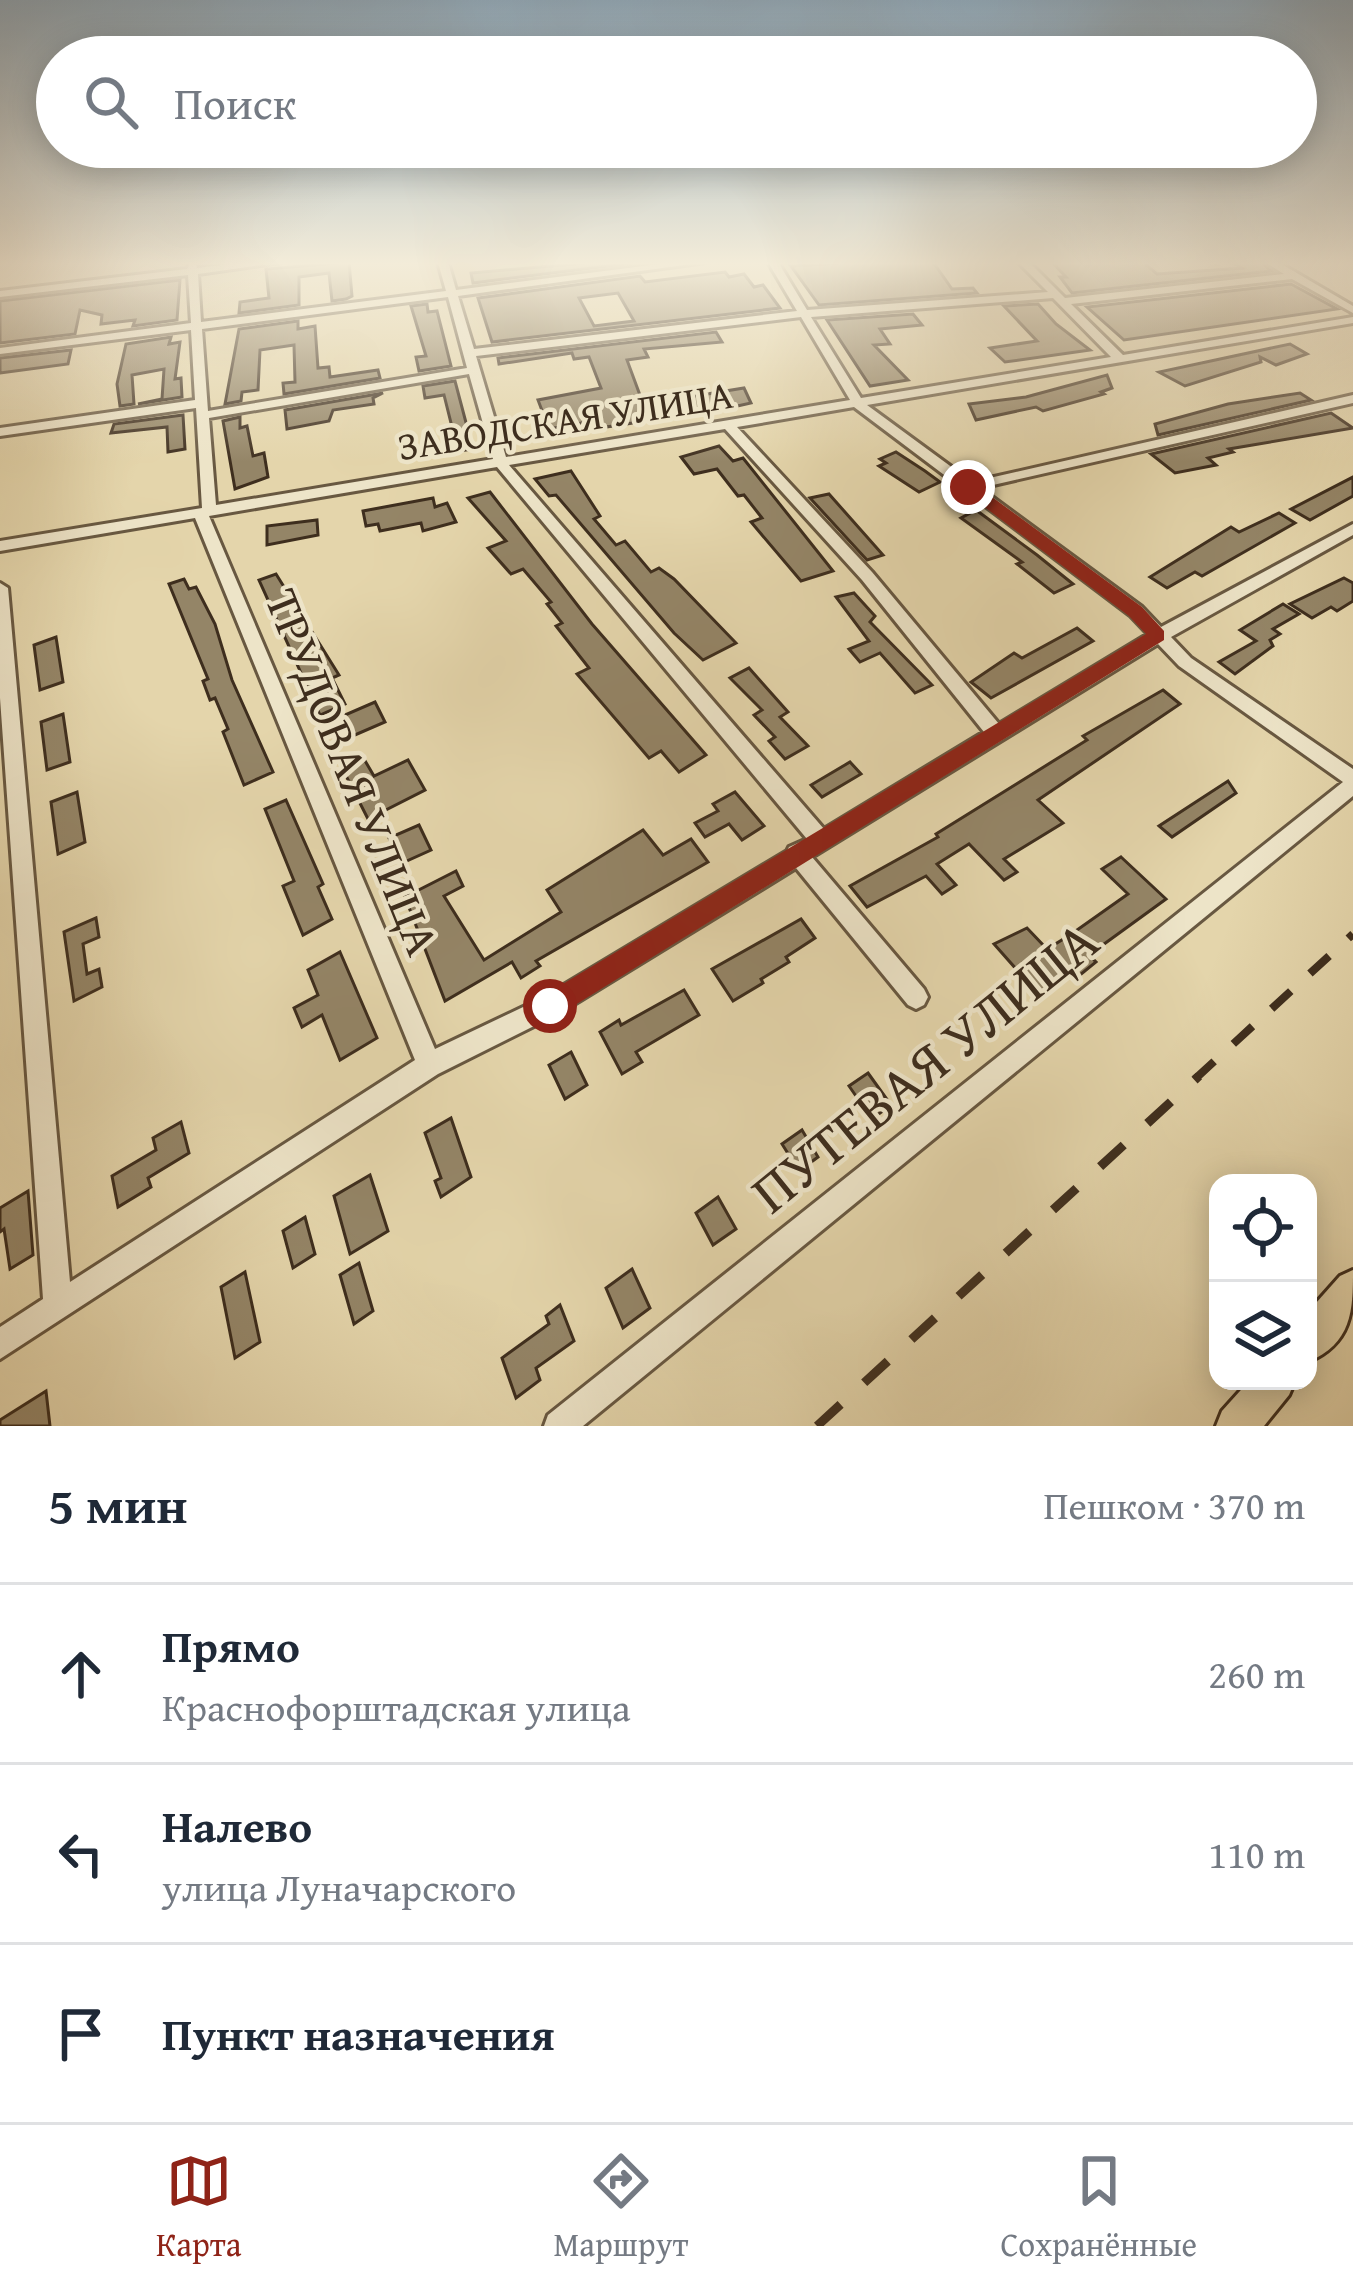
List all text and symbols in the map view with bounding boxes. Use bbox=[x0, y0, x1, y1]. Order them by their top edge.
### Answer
search box bbox=[36, 36, 1317, 168]
icon: search bbox=[78, 69, 144, 135]
text: Поиск bbox=[174, 70, 296, 135]
street label: ЗАВОДСКАЯ УЛИЦА bbox=[393, 365, 737, 474]
route end bbox=[941, 460, 995, 514]
street label: ТРУДОВАЯ УЛИЦА bbox=[248, 578, 459, 965]
street label: ПУТЕВАЯ УЛИЦА bbox=[731, 899, 1115, 1232]
route start bbox=[523, 979, 577, 1033]
map controls bbox=[1209, 1174, 1317, 1390]
button: locate bbox=[1209, 1174, 1317, 1282]
button: layers bbox=[1209, 1282, 1317, 1390]
text: 5 мин bbox=[48, 1467, 187, 1542]
text: Пешком · 370 m bbox=[1043, 1476, 1305, 1533]
text: Прямо bbox=[162, 1613, 300, 1678]
icon: ahead bbox=[48, 1641, 114, 1707]
text: 260 m bbox=[1208, 1645, 1305, 1702]
text: Краснофорштадская улица bbox=[162, 1678, 630, 1735]
text: Налево bbox=[162, 1793, 312, 1858]
icon: left bbox=[48, 1821, 114, 1887]
text: 110 m bbox=[1208, 1825, 1305, 1882]
text: улица Луначарского bbox=[162, 1858, 516, 1915]
icon: arrive bbox=[48, 2001, 114, 2067]
text: Пункт назначения bbox=[162, 2001, 555, 2066]
tab: Карта bbox=[156, 2148, 241, 2268]
tab: Маршрут bbox=[553, 2148, 688, 2268]
tab: Сохранённые bbox=[1000, 2148, 1197, 2268]

